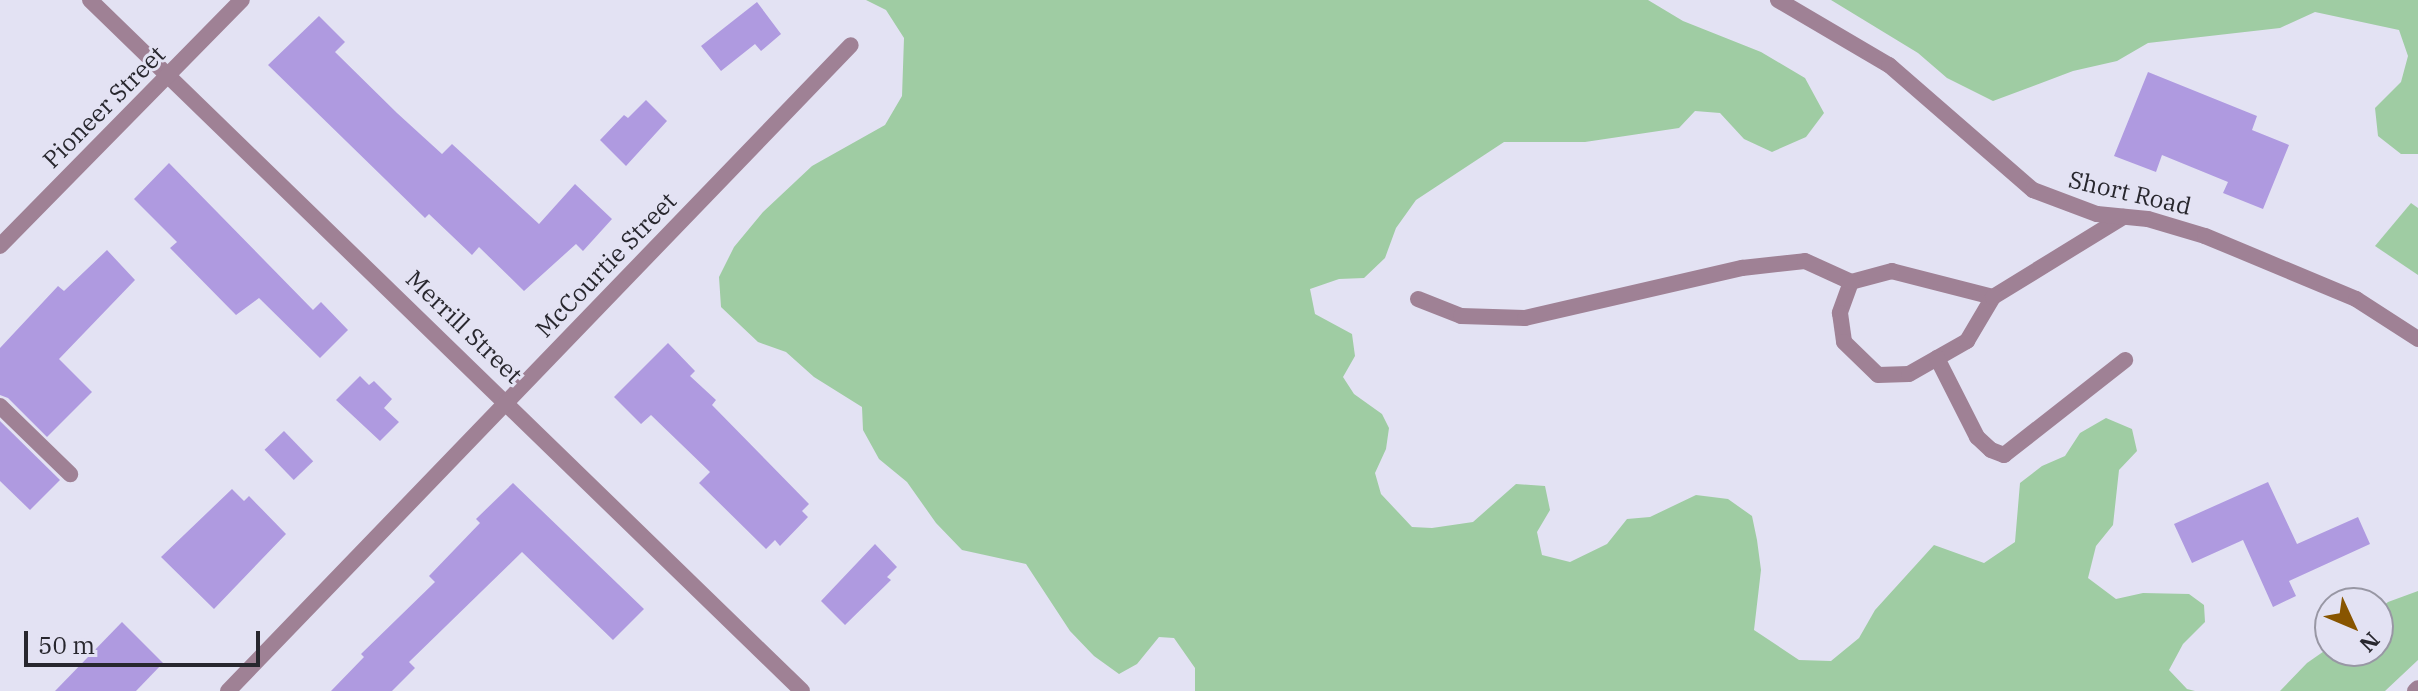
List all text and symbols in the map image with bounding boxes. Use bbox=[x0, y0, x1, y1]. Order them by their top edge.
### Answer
street label: Pioneer Street bbox=[37, 40, 171, 174]
street label: Short Road bbox=[2066, 165, 2194, 221]
street label: McCourtie Street bbox=[530, 187, 682, 343]
street label: Merrill Street bbox=[400, 265, 528, 389]
north arrow bbox=[2314, 587, 2394, 667]
scale bar bbox=[28, 615, 264, 665]
text: N bbox=[2354, 626, 2387, 659]
text: 50 m bbox=[38, 629, 95, 661]

